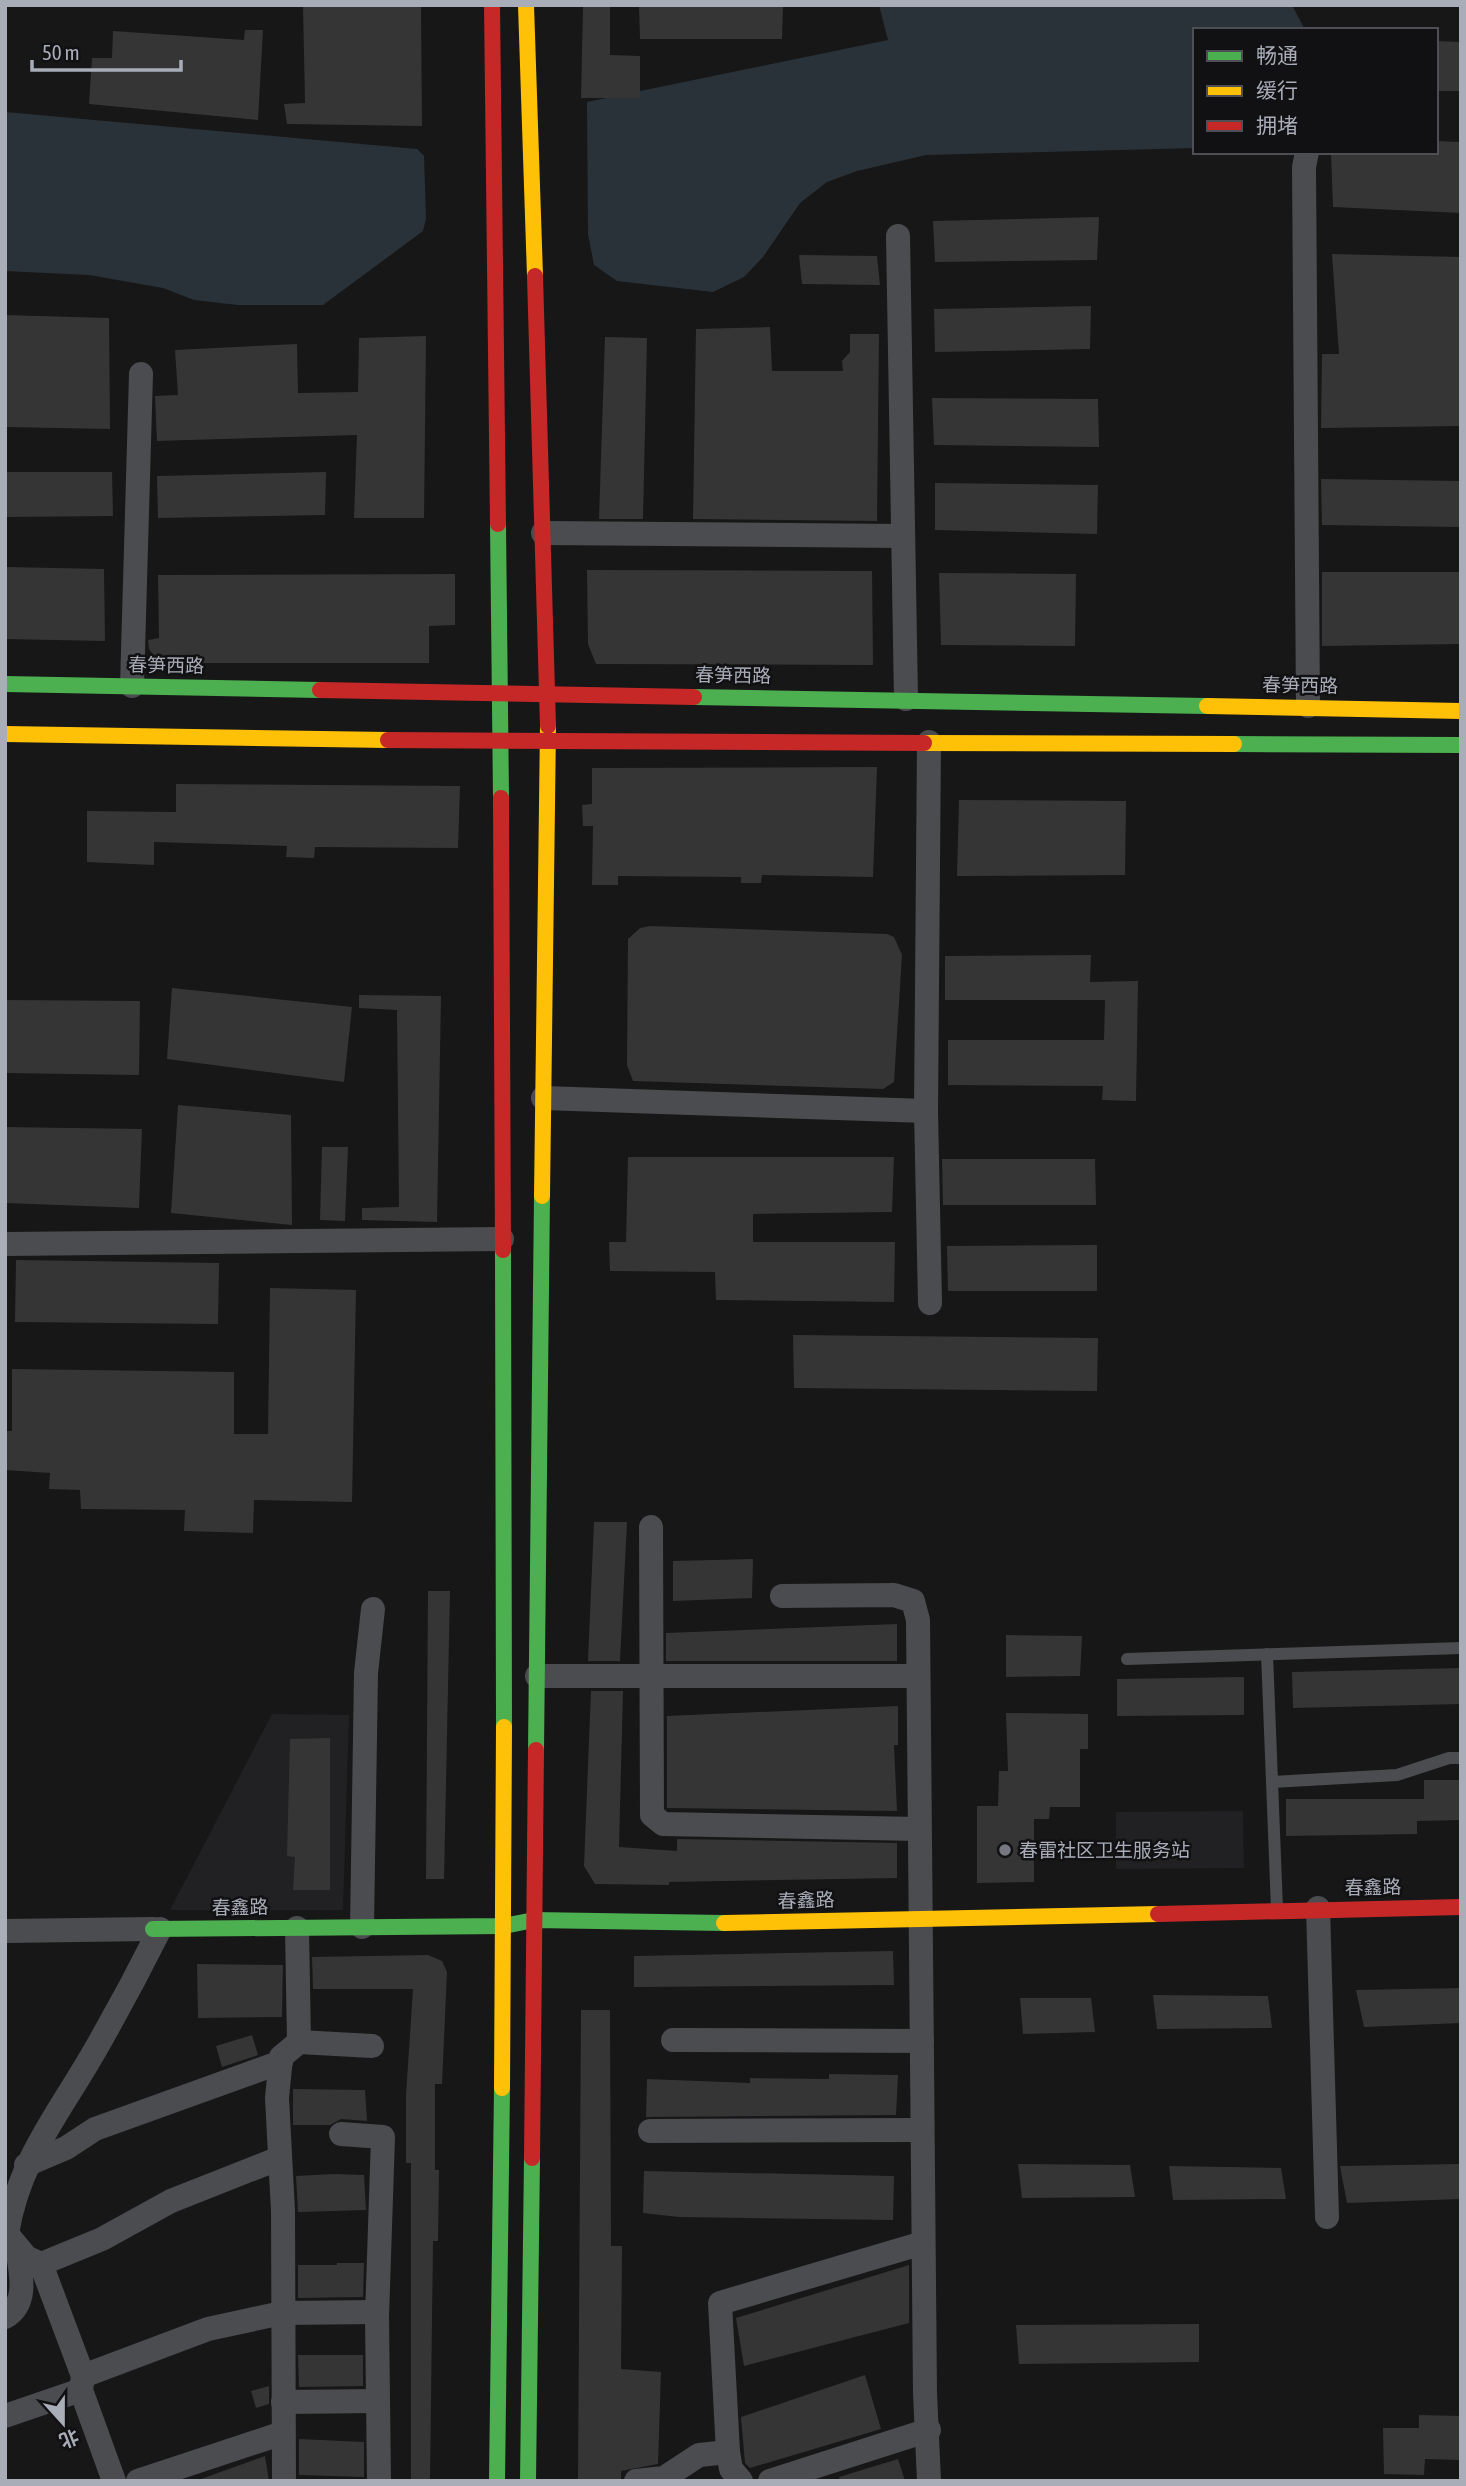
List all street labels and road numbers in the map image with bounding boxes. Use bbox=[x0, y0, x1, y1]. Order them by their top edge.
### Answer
street label: 春笋西路 bbox=[128, 653, 204, 677]
street label: 春笋西路 bbox=[695, 663, 771, 687]
street label: 春笋西路 bbox=[1262, 673, 1338, 697]
street label: 春鑫路 bbox=[1344, 1876, 1402, 1898]
street label: 春鑫路 bbox=[777, 1888, 835, 1912]
street label: 春鑫路 bbox=[211, 1896, 269, 1918]

